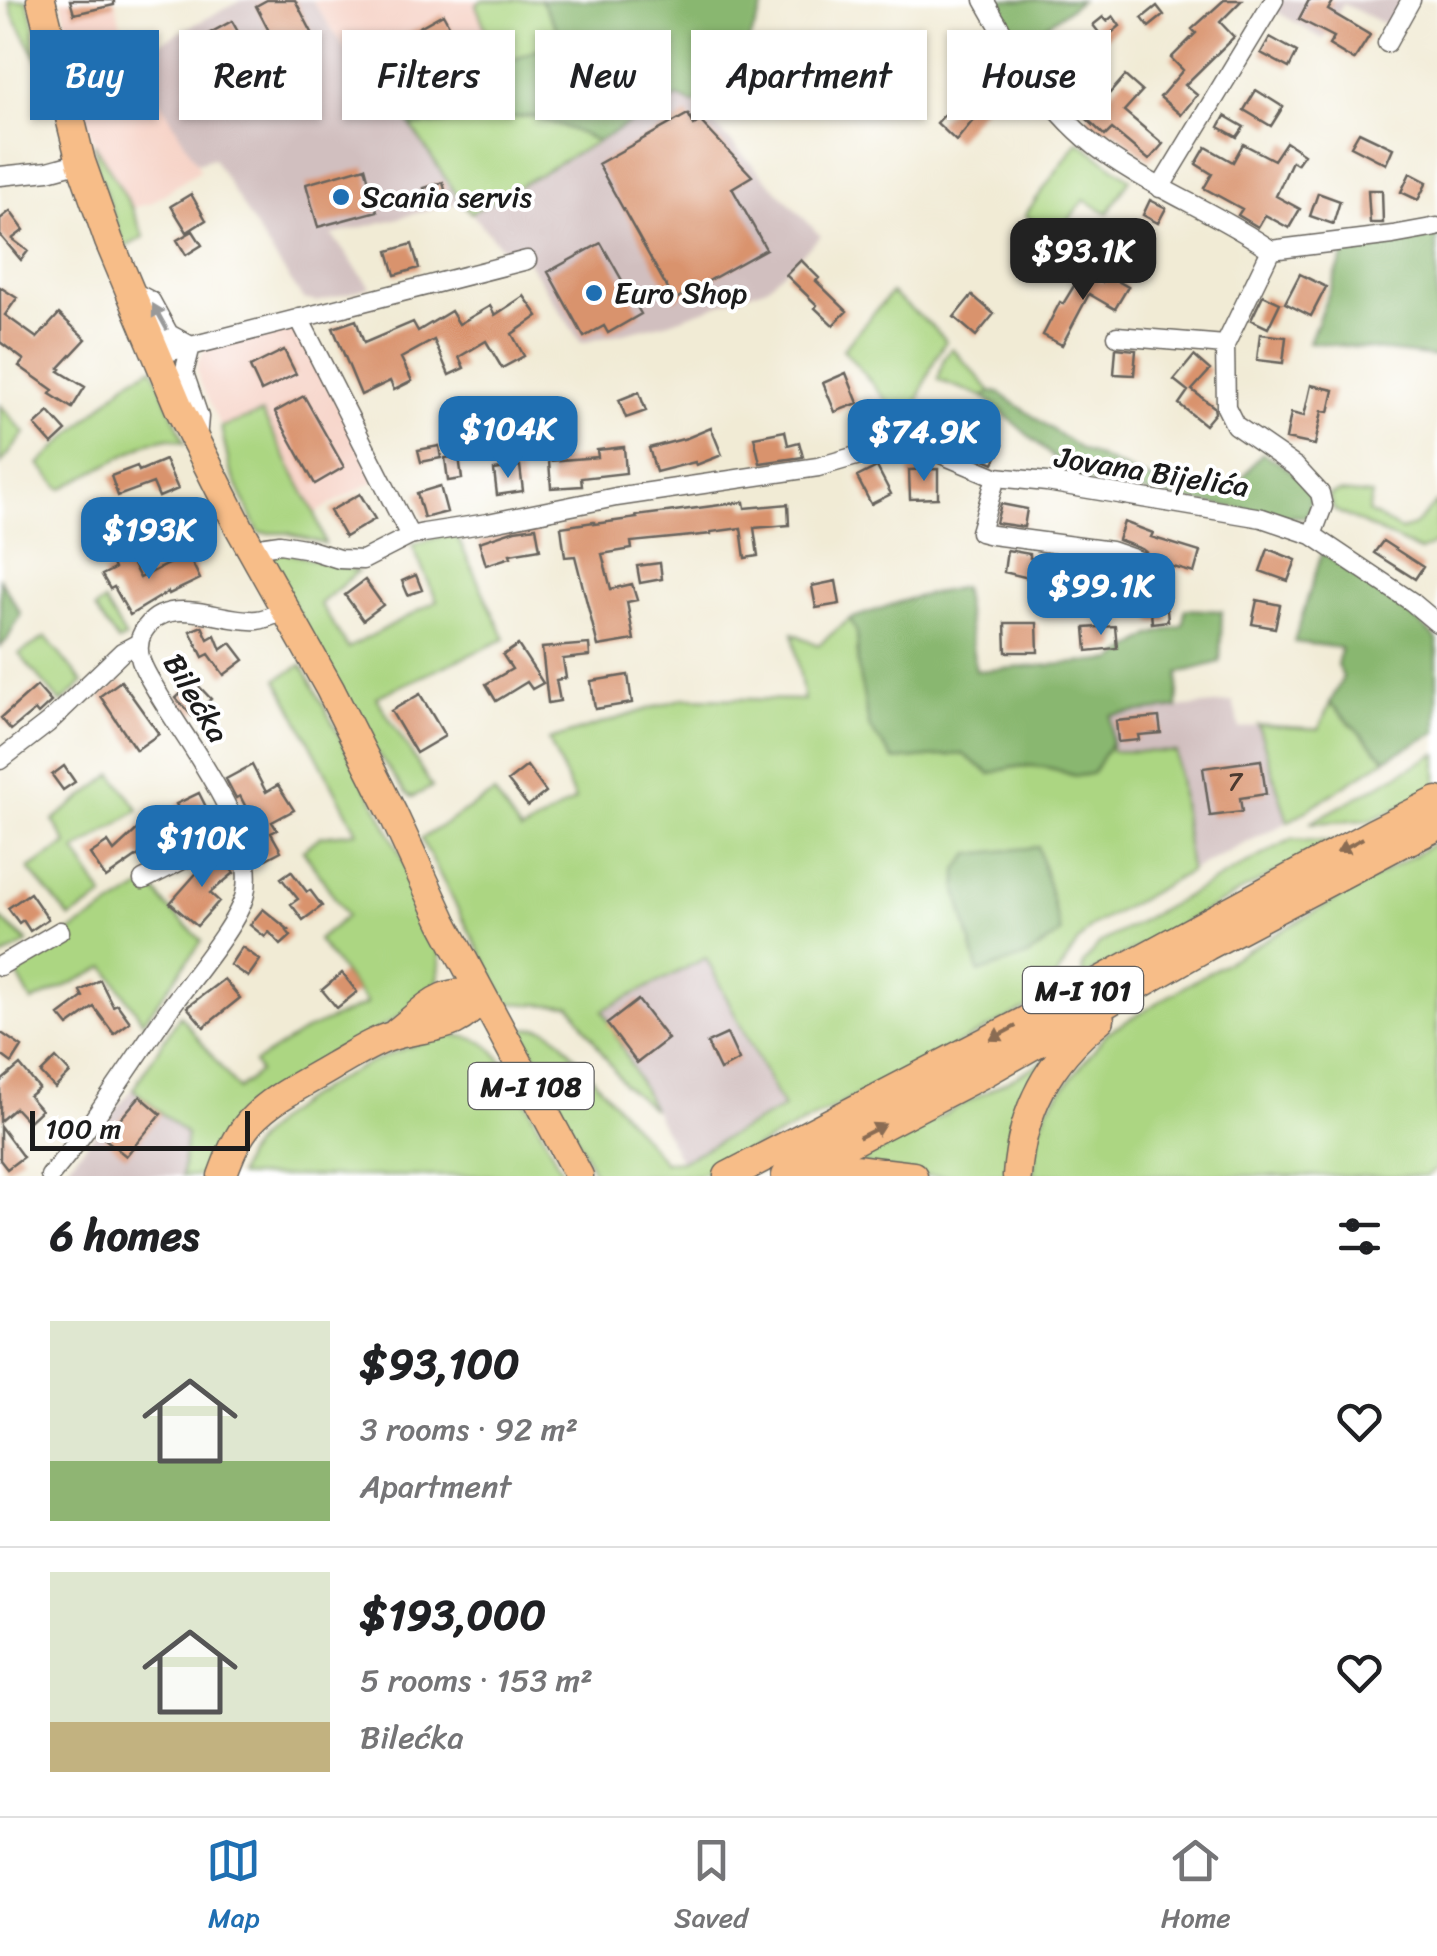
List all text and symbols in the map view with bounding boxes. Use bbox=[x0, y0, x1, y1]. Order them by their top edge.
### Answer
chip: Buy bbox=[30, 30, 159, 120]
chip: Rent bbox=[179, 30, 322, 120]
chip: Filters bbox=[342, 30, 515, 120]
chip: New bbox=[535, 30, 671, 120]
chip: Apartment bbox=[691, 30, 927, 120]
chip: House bbox=[947, 30, 1111, 120]
place label: Scania servis bbox=[361, 170, 532, 224]
marker: Scania servis bbox=[330, 186, 352, 208]
pin: $93.1K bbox=[1002, 218, 1164, 303]
text: $93.1K bbox=[1032, 222, 1134, 279]
place label: Euro Shop bbox=[614, 266, 747, 320]
marker: Euro Shop bbox=[583, 282, 605, 304]
one-way arrow bbox=[152, 303, 170, 331]
pin: $104K bbox=[438, 396, 578, 481]
pin: $74.9K bbox=[843, 399, 1005, 484]
text: $104K bbox=[461, 400, 555, 457]
text: $74.9K bbox=[870, 403, 978, 460]
street label: Jovana Bijelića bbox=[1050, 430, 1253, 514]
pin: $193K bbox=[79, 497, 219, 582]
text: $193K bbox=[103, 501, 195, 558]
pin: $99.1K bbox=[1020, 553, 1182, 638]
text: $99.1K bbox=[1049, 557, 1153, 614]
street label: Bilećka bbox=[148, 642, 244, 754]
house number: 7 bbox=[1228, 759, 1244, 804]
pin: $110K bbox=[132, 805, 272, 890]
text: $110K bbox=[158, 809, 246, 866]
one-way arrow bbox=[1336, 837, 1365, 854]
road number: M-I 101 bbox=[1023, 967, 1143, 1013]
one-way arrow bbox=[988, 1024, 1017, 1041]
road number: M-I 108 bbox=[468, 1063, 594, 1109]
text: 100 m bbox=[45, 1104, 121, 1153]
scale bar bbox=[30, 1106, 250, 1150]
one-way arrow bbox=[858, 1123, 887, 1140]
text: 6 homes bbox=[50, 1199, 199, 1273]
icon: filters bbox=[1332, 1209, 1387, 1264]
text: $93,100 bbox=[360, 1327, 520, 1401]
icon: home bbox=[130, 1361, 250, 1481]
icon: heart bbox=[1332, 1394, 1387, 1449]
text: 3 rooms · 92 m² bbox=[360, 1401, 578, 1458]
text: Apartment bbox=[360, 1458, 511, 1515]
text: $193,000 bbox=[360, 1578, 546, 1652]
icon: home bbox=[130, 1612, 250, 1732]
icon: heart bbox=[1332, 1645, 1387, 1700]
text: 5 rooms · 153 m² bbox=[360, 1652, 593, 1709]
text: Bilećka bbox=[360, 1709, 464, 1766]
tab: Map bbox=[206, 1833, 261, 1942]
tab: Saved bbox=[674, 1833, 748, 1942]
tab: Home bbox=[1161, 1833, 1231, 1942]

